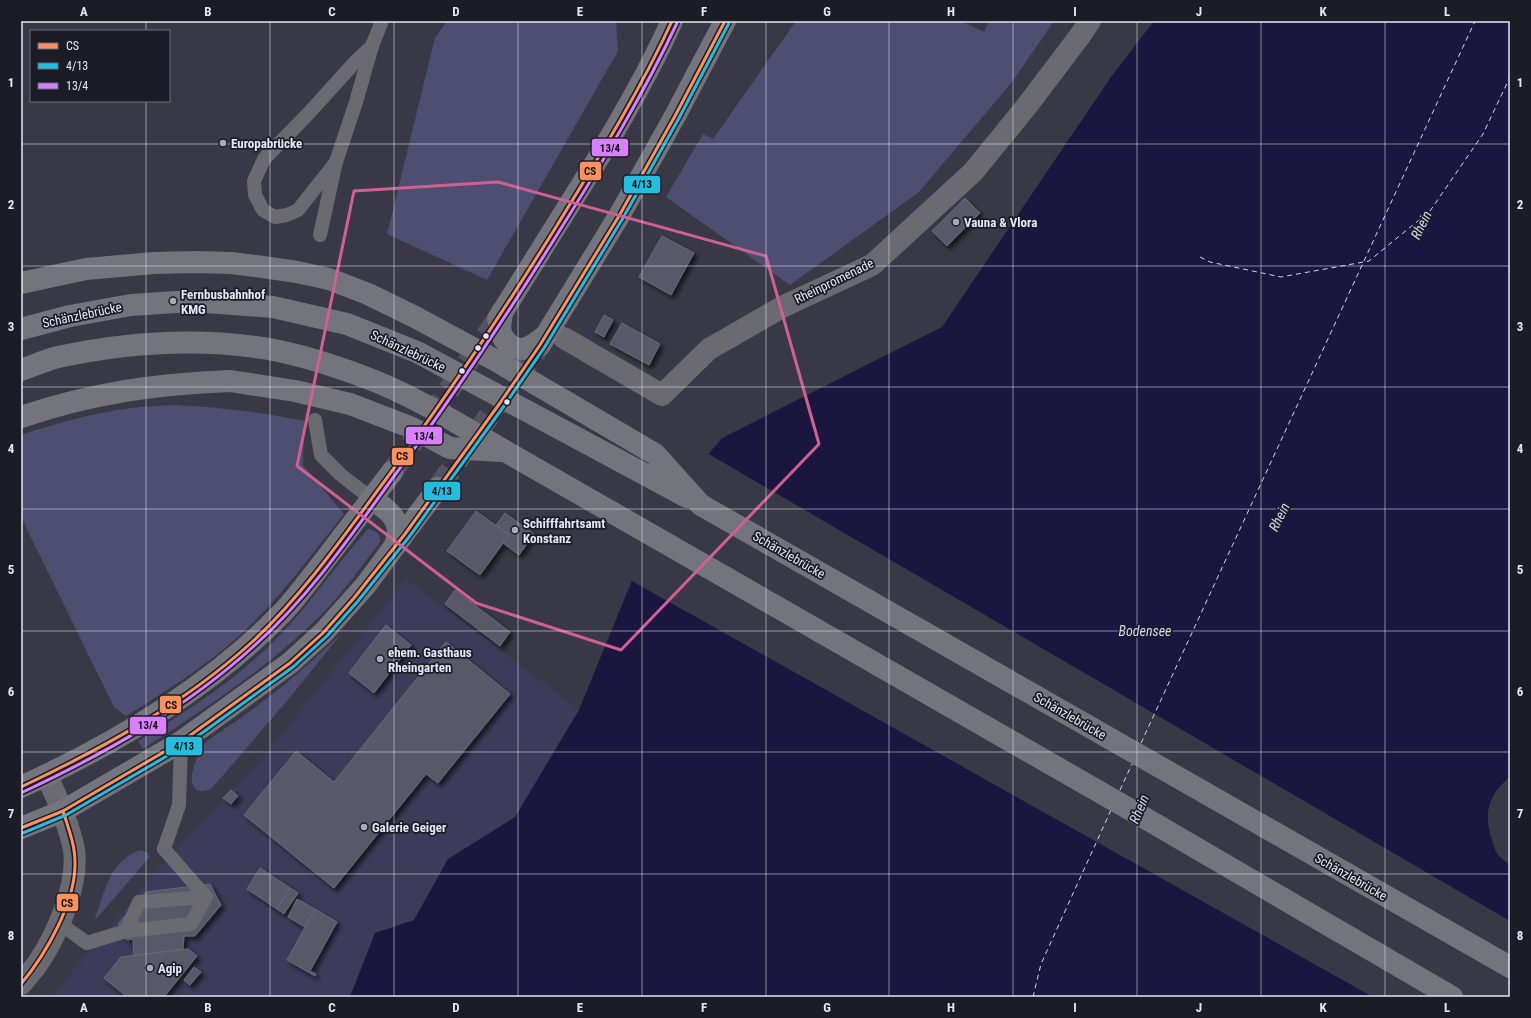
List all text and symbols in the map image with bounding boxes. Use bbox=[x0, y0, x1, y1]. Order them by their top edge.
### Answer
text: A bbox=[80, 4, 88, 19]
text: B bbox=[204, 4, 212, 19]
text: C bbox=[328, 4, 336, 19]
text: D bbox=[452, 4, 460, 19]
text: E bbox=[577, 4, 584, 19]
text: F bbox=[701, 4, 707, 19]
text: G bbox=[823, 4, 831, 19]
text: H bbox=[947, 4, 955, 19]
text: I bbox=[1073, 4, 1077, 19]
text: J bbox=[1196, 4, 1202, 19]
text: K bbox=[1319, 4, 1327, 19]
text: L bbox=[1444, 4, 1450, 19]
legend bbox=[30, 30, 170, 102]
text: CS bbox=[66, 39, 79, 53]
text: 4/13 bbox=[66, 59, 88, 73]
text: 1 bbox=[8, 75, 14, 90]
text: 1 bbox=[1517, 75, 1523, 90]
text: 13/4 bbox=[66, 79, 88, 93]
place label: Europabrücke bbox=[231, 136, 302, 151]
marker: Europabrücke bbox=[218, 138, 228, 148]
line badge: 13/4 bbox=[591, 138, 629, 157]
text: 13/4 bbox=[600, 142, 621, 155]
line badge: CS bbox=[579, 161, 602, 181]
text: CS bbox=[584, 165, 596, 178]
line badge: 4/13 bbox=[623, 175, 661, 194]
text: 4/13 bbox=[632, 178, 653, 191]
text: 2 bbox=[8, 197, 15, 212]
text: 2 bbox=[1517, 197, 1524, 212]
water label: Rhein bbox=[1407, 208, 1435, 242]
place label: Vauna & Vlora bbox=[964, 215, 1037, 230]
marker: Vauna & Vlora bbox=[951, 217, 961, 227]
street label: Rheinpromenade bbox=[792, 255, 876, 307]
place label: Fernbusbahnhof KMG bbox=[181, 287, 266, 317]
marker: Fernbusbahnhof KMG bbox=[168, 296, 178, 306]
street label: Schänzlebrücke bbox=[41, 299, 123, 331]
text: 3 bbox=[8, 319, 14, 334]
text: 3 bbox=[1517, 319, 1523, 334]
street label: Schänzlebrücke bbox=[368, 327, 448, 375]
unlabelled marker bbox=[481, 331, 491, 341]
unlabelled marker bbox=[473, 343, 483, 353]
unlabelled marker bbox=[457, 366, 467, 376]
unlabelled marker bbox=[502, 397, 512, 407]
line badge: 13/4 bbox=[405, 426, 443, 445]
text: 13/4 bbox=[414, 430, 435, 443]
text: 4 bbox=[8, 441, 15, 456]
text: 4 bbox=[1517, 441, 1524, 456]
line badge: CS bbox=[391, 447, 414, 466]
text: CS bbox=[396, 450, 408, 463]
line badge: 4/13 bbox=[423, 481, 461, 501]
text: 4/13 bbox=[432, 485, 453, 498]
water label: Rhein bbox=[1265, 500, 1293, 534]
place label: Schifffahrtsamt Konstanz bbox=[523, 516, 605, 546]
marker: Schifffahrtsamt Konstanz bbox=[510, 525, 520, 535]
street label: Schänzlebrücke bbox=[750, 528, 828, 582]
text: 5 bbox=[8, 562, 15, 577]
text: 5 bbox=[1517, 562, 1524, 577]
water label: Bodensee bbox=[1119, 623, 1171, 639]
place label: ehem. Gasthaus Rheingarten bbox=[388, 645, 472, 675]
marker: ehem. Gasthaus Rheingarten bbox=[375, 654, 385, 664]
text: 6 bbox=[8, 684, 15, 699]
text: 6 bbox=[1517, 684, 1524, 699]
street label: Schänzlebrücke bbox=[1031, 689, 1109, 743]
line badge: CS bbox=[159, 695, 182, 714]
text: CS bbox=[165, 699, 177, 712]
line badge: 13/4 bbox=[129, 716, 167, 735]
text: 13/4 bbox=[138, 719, 159, 732]
line badge: 4/13 bbox=[165, 736, 203, 756]
text: 4/13 bbox=[174, 740, 195, 753]
water label: Rhein bbox=[1126, 792, 1152, 826]
text: 7 bbox=[8, 806, 15, 821]
text: 7 bbox=[1517, 806, 1524, 821]
place label: Galerie Geiger bbox=[372, 820, 447, 835]
marker: Galerie Geiger bbox=[359, 822, 369, 832]
street label: Schänzlebrücke bbox=[1312, 850, 1390, 904]
line badge: CS bbox=[56, 893, 79, 912]
text: CS bbox=[61, 897, 73, 910]
text: 8 bbox=[8, 928, 14, 943]
text: 8 bbox=[1517, 928, 1523, 943]
place label: Agip bbox=[158, 961, 182, 976]
marker: Agip bbox=[145, 963, 155, 973]
text: A bbox=[80, 1000, 88, 1015]
text: B bbox=[204, 1000, 212, 1015]
text: C bbox=[328, 1000, 336, 1015]
text: D bbox=[452, 1000, 460, 1015]
text: E bbox=[577, 1000, 584, 1015]
text: F bbox=[701, 1000, 707, 1015]
text: G bbox=[823, 1000, 831, 1015]
text: H bbox=[947, 1000, 955, 1015]
text: I bbox=[1073, 1000, 1077, 1015]
text: J bbox=[1196, 1000, 1202, 1015]
text: K bbox=[1319, 1000, 1327, 1015]
text: L bbox=[1444, 1000, 1450, 1015]

